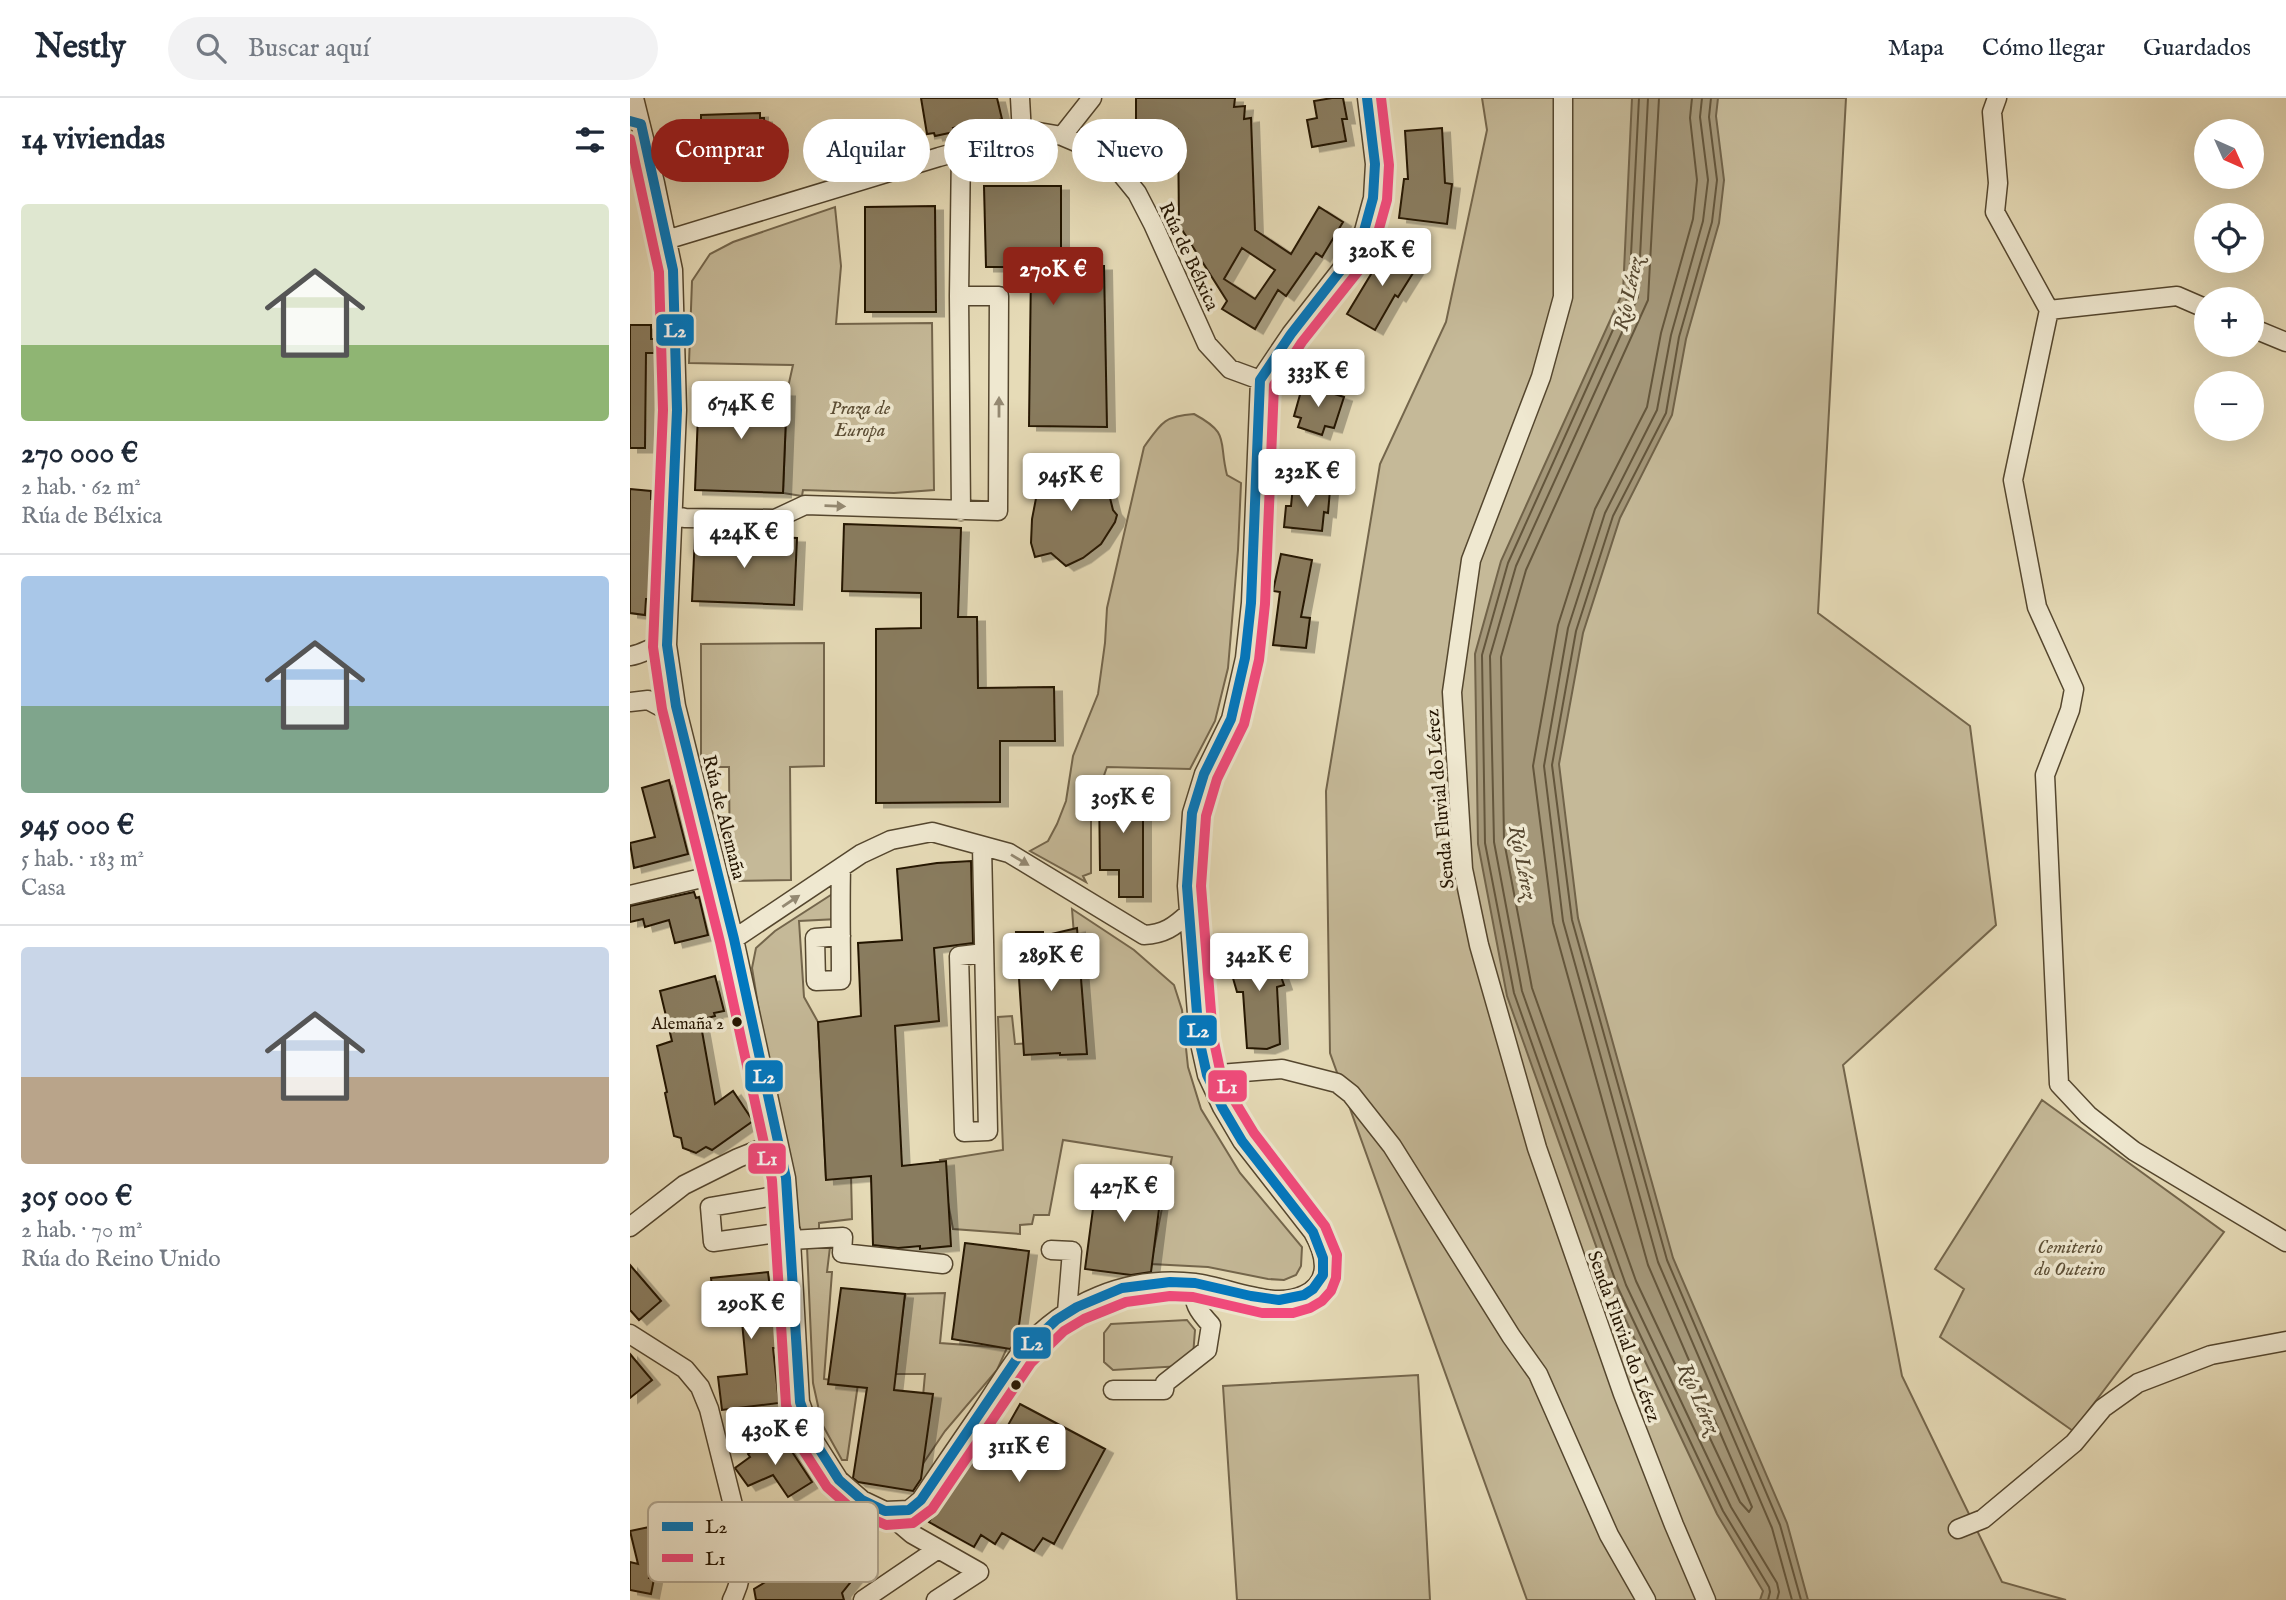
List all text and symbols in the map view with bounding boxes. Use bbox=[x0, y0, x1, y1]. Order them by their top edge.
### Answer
search box bbox=[168, 17, 658, 80]
text: Nestly bbox=[35, 27, 126, 69]
icon: search bbox=[192, 29, 230, 67]
text: Buscar aquí bbox=[248, 32, 370, 65]
text: Mapa bbox=[1888, 33, 1944, 64]
text: Cómo llegar bbox=[1982, 33, 2105, 64]
text: Guardados bbox=[2143, 33, 2251, 64]
chip: Comprar bbox=[651, 119, 789, 182]
chip: Alquilar bbox=[803, 119, 930, 182]
chip: Filtros bbox=[944, 119, 1058, 182]
chip: Nuevo bbox=[1072, 119, 1187, 182]
north arrow bbox=[2194, 119, 2264, 189]
map controls bbox=[2194, 119, 2264, 441]
text: 14 viviendas bbox=[21, 121, 165, 159]
icon: filters bbox=[571, 121, 609, 159]
street label: Rúa de Bélxica bbox=[1153, 199, 1224, 316]
button: locate bbox=[2194, 203, 2264, 273]
pin: 320K € bbox=[1325, 228, 1439, 288]
text: 320K € bbox=[1349, 236, 1415, 265]
pin: 270K € bbox=[996, 248, 1110, 307]
icon: home bbox=[252, 250, 378, 376]
water label: Río Lérez bbox=[1609, 253, 1651, 334]
text: 270K € bbox=[1019, 255, 1087, 284]
button: + bbox=[2194, 287, 2264, 357]
line badge: L2 bbox=[655, 313, 695, 347]
text: L2 bbox=[664, 320, 686, 344]
pin: 333K € bbox=[1261, 350, 1375, 409]
text: 333K € bbox=[1288, 357, 1348, 386]
button: − bbox=[2194, 371, 2264, 441]
pin: 674K € bbox=[684, 382, 798, 441]
text: 674K € bbox=[708, 389, 774, 418]
one-way arrow bbox=[993, 396, 1005, 418]
park label: Praza de Europa bbox=[830, 397, 891, 443]
text: 270 000 € bbox=[21, 435, 138, 473]
pin: 232K € bbox=[1250, 450, 1364, 509]
pin: 945K € bbox=[1014, 454, 1128, 513]
text: 232K € bbox=[1274, 457, 1340, 486]
text: 945K € bbox=[1039, 461, 1103, 490]
text: 2 hab. · 62 m² bbox=[21, 473, 141, 502]
one-way arrow bbox=[824, 501, 846, 512]
text: Rúa de Bélxica bbox=[21, 502, 162, 531]
pin: 424K € bbox=[687, 510, 801, 570]
text: 424K € bbox=[710, 518, 778, 547]
icon: home bbox=[252, 622, 378, 748]
street label: Senda Fluvial do Lérez bbox=[1421, 708, 1461, 890]
street label: Rúa de Alemaña bbox=[696, 753, 750, 883]
pin: 305K € bbox=[1066, 776, 1180, 835]
text: 305K € bbox=[1091, 783, 1155, 812]
text: 945 000 € bbox=[21, 807, 134, 845]
water label: Río Lérez bbox=[1501, 823, 1542, 904]
text: 5 hab. · 183 m² bbox=[21, 845, 144, 874]
one-way arrow bbox=[1011, 853, 1030, 866]
text: Casa bbox=[21, 874, 65, 903]
one-way arrow bbox=[781, 895, 801, 908]
pin: 289K € bbox=[994, 934, 1108, 993]
pin: 342K € bbox=[1202, 934, 1316, 993]
text: 289K € bbox=[1019, 941, 1083, 970]
text: 342K € bbox=[1226, 941, 1292, 970]
icon: home bbox=[252, 993, 378, 1119]
place label: Alemaña 2 bbox=[651, 1014, 724, 1035]
line badge: L2 bbox=[1178, 1014, 1218, 1047]
marker: Alemaña 2 bbox=[730, 1015, 744, 1029]
text: L2 bbox=[1187, 1020, 1209, 1044]
line badge: L2 bbox=[744, 1059, 784, 1093]
text: L2 bbox=[753, 1066, 775, 1090]
line badge: L1 bbox=[1207, 1069, 1248, 1103]
text: L1 bbox=[1217, 1076, 1237, 1100]
line badge: L1 bbox=[747, 1142, 787, 1175]
text: L1 bbox=[757, 1148, 777, 1172]
pin: 427K € bbox=[1067, 1164, 1181, 1224]
text: 427K € bbox=[1090, 1172, 1158, 1201]
text: 305 000 € bbox=[21, 1178, 133, 1216]
text: 2 hab. · 70 m² bbox=[21, 1216, 143, 1245]
park label: Cemiterio do Outeiro bbox=[2033, 1236, 2106, 1282]
text: Rúa do Reino Unido bbox=[21, 1245, 221, 1274]
street label: Senda Fluvial do Lérez bbox=[1581, 1248, 1665, 1426]
pin: 290K € bbox=[694, 1282, 808, 1341]
text: 290K € bbox=[717, 1289, 785, 1318]
line badge: L2 bbox=[1012, 1326, 1052, 1360]
text: L2 bbox=[1021, 1333, 1043, 1357]
water label: Río Lérez bbox=[1670, 1359, 1726, 1440]
unlabelled marker bbox=[1009, 1378, 1023, 1392]
pin: 430K € bbox=[718, 1408, 832, 1467]
text: 430K € bbox=[742, 1415, 808, 1444]
pin: 311K € bbox=[962, 1424, 1076, 1484]
text: 311K € bbox=[989, 1432, 1049, 1461]
legend bbox=[648, 1502, 878, 1582]
text: L2 bbox=[705, 1516, 728, 1540]
text: L1 bbox=[705, 1548, 726, 1572]

